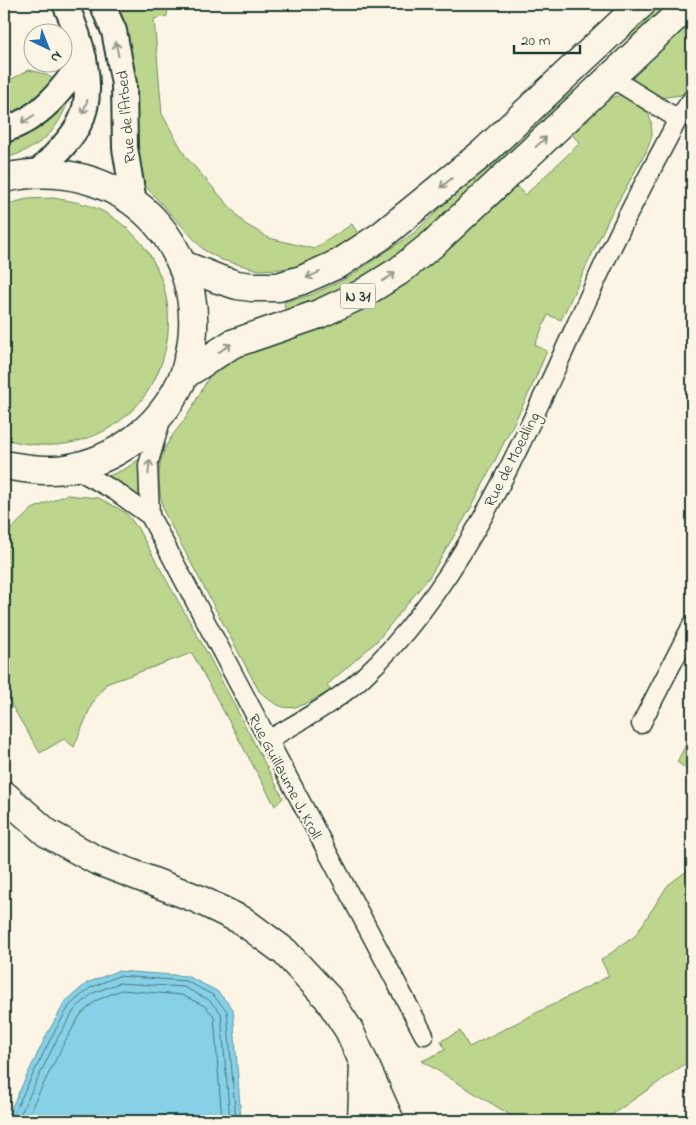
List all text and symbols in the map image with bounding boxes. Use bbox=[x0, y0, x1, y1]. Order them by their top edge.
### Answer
north arrow bbox=[22, 22, 72, 72]
scale bar bbox=[514, 22, 580, 54]
text: 20 m bbox=[521, 30, 551, 52]
one-way arrow bbox=[112, 42, 121, 58]
text: N bbox=[45, 46, 66, 67]
street label: Rue de l'Arbed bbox=[111, 69, 143, 164]
one-way arrow bbox=[80, 98, 89, 114]
one-way arrow bbox=[21, 114, 35, 124]
one-way arrow bbox=[535, 136, 547, 148]
one-way arrow bbox=[440, 178, 453, 189]
one-way arrow bbox=[306, 271, 321, 281]
one-way arrow bbox=[382, 271, 396, 281]
road number: N 31 bbox=[340, 284, 376, 308]
one-way arrow bbox=[218, 343, 232, 353]
street label: Rue de Moedling bbox=[478, 408, 547, 512]
one-way arrow bbox=[144, 459, 154, 475]
street label: Rue Guillaume J. Kroll bbox=[241, 710, 328, 844]

